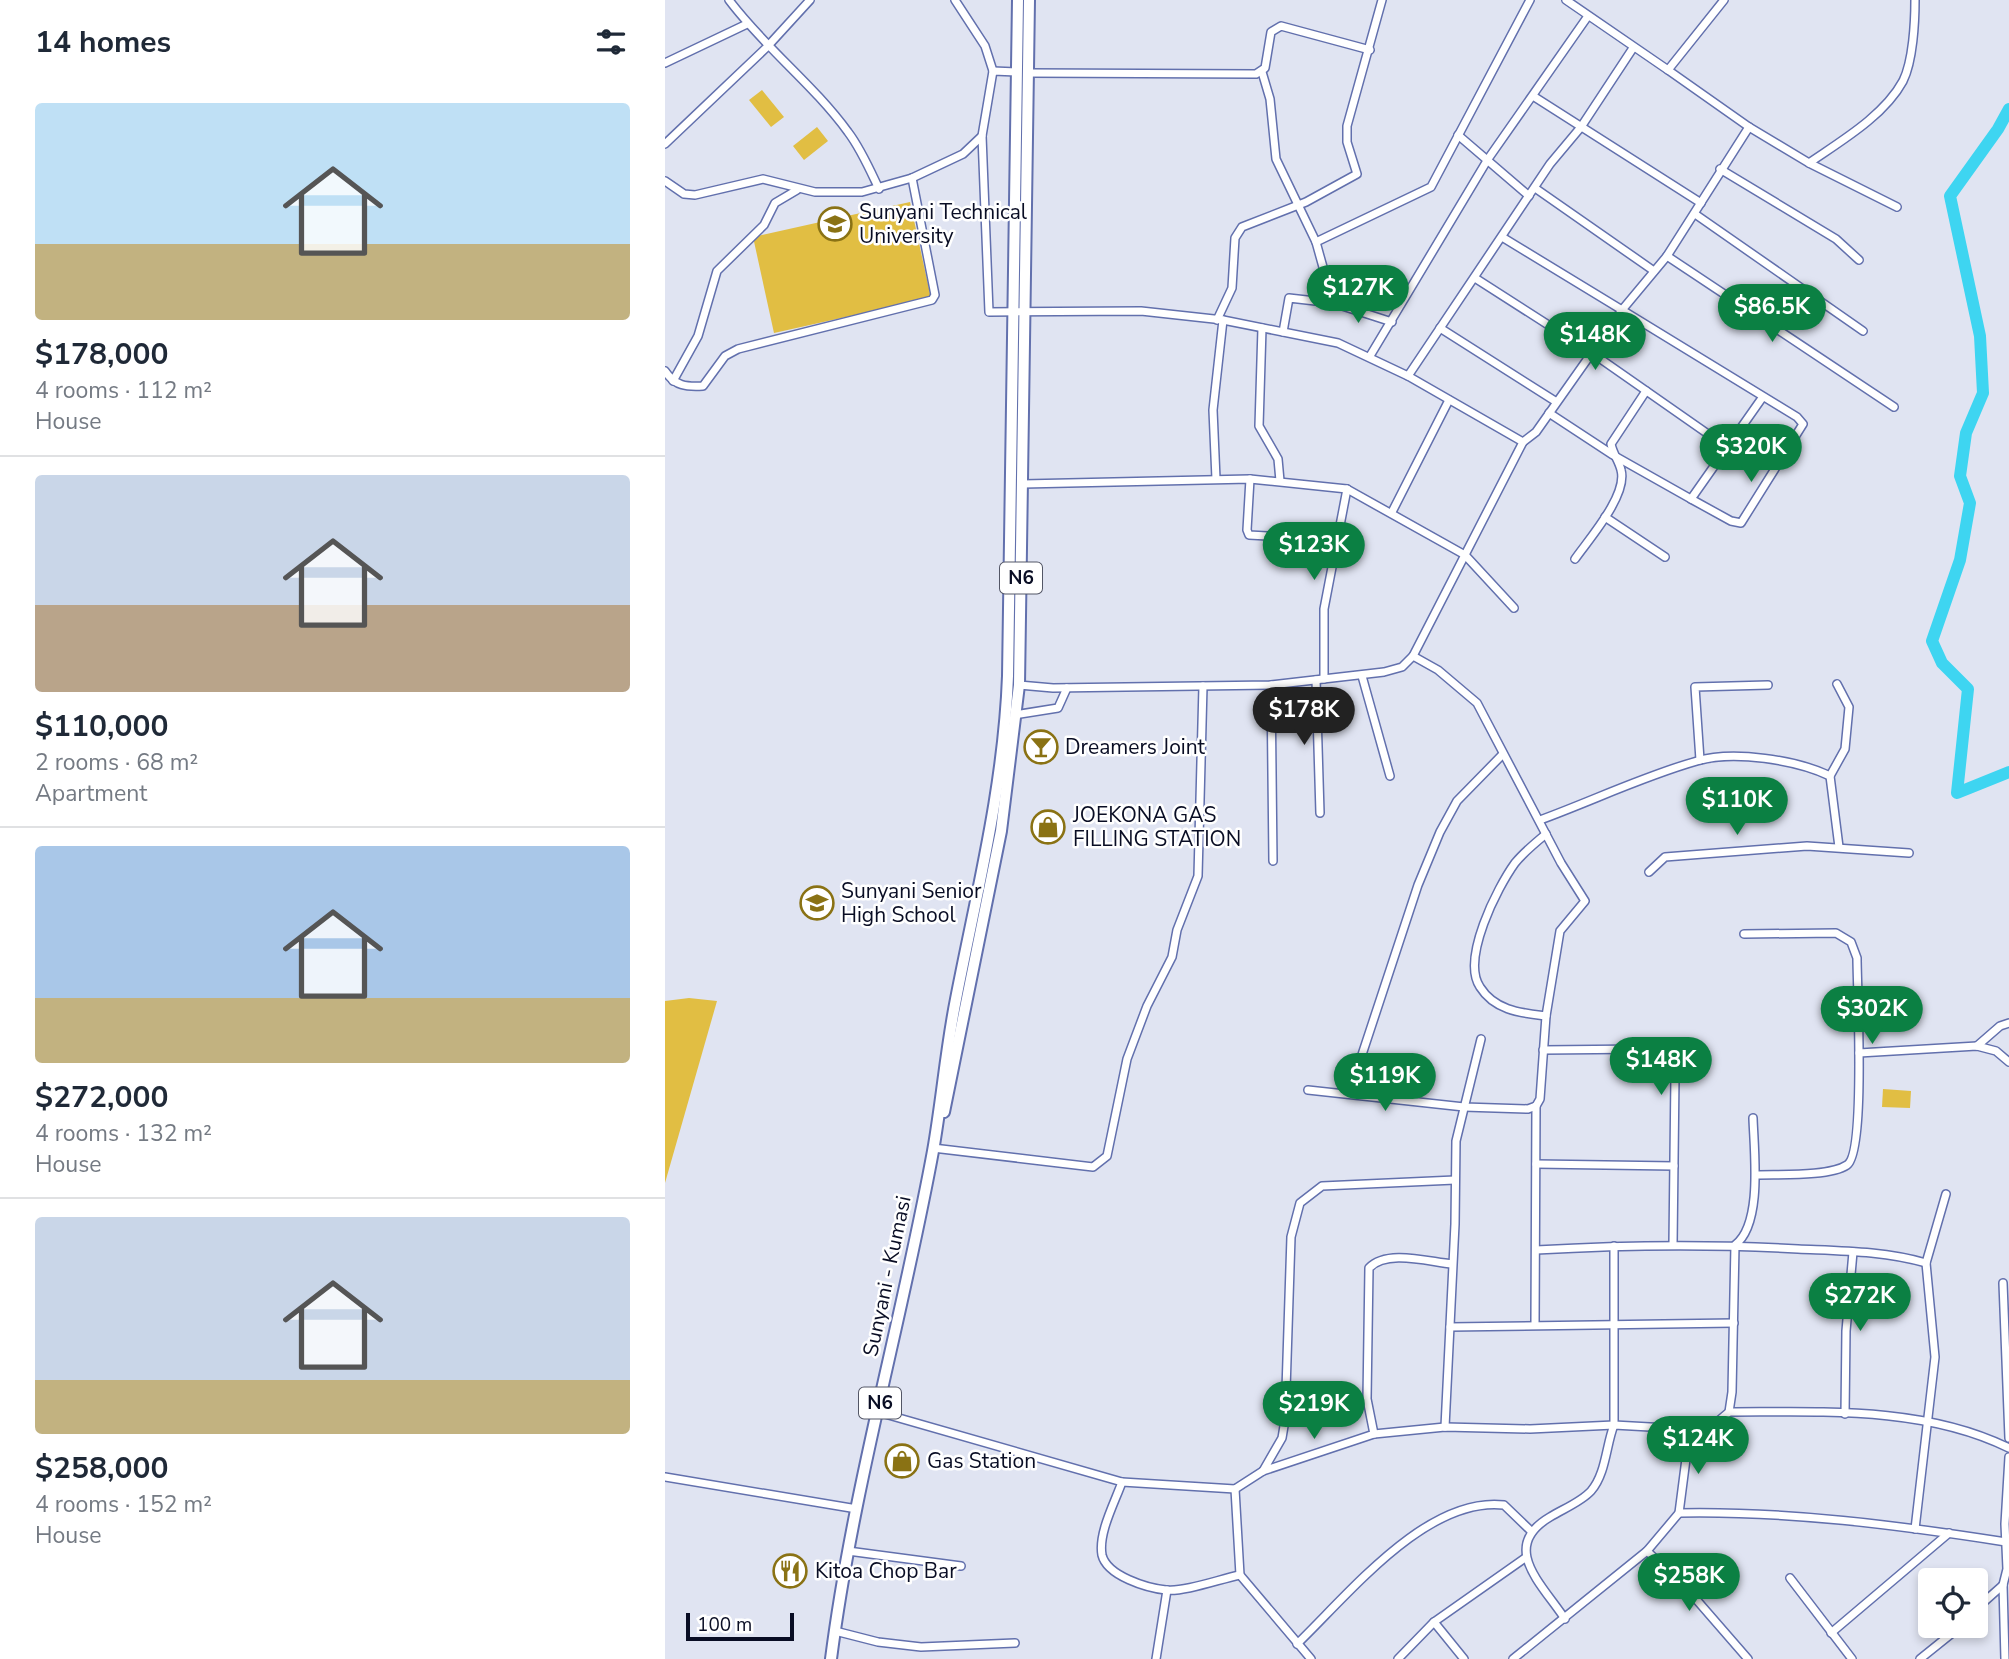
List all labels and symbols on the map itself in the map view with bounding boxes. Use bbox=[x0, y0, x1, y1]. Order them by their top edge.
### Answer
place label: Sunyani Technical University bbox=[859, 198, 1028, 250]
school or university icon: Sunyani Technical University bbox=[816, 205, 854, 243]
pin: $127K bbox=[1309, 266, 1407, 325]
pin: $86.5K bbox=[1715, 284, 1829, 344]
pin: $148K bbox=[1546, 312, 1644, 372]
pin: $320K bbox=[1702, 424, 1800, 484]
pin: $123K bbox=[1265, 522, 1363, 582]
road number: N6 bbox=[1000, 562, 1042, 594]
pin: $178K bbox=[1255, 688, 1353, 747]
bar icon: Dreamers Joint bbox=[1022, 728, 1060, 766]
place label: Dreamers Joint bbox=[1065, 733, 1206, 761]
pin: $110K bbox=[1688, 778, 1786, 837]
place label: JOEKONA GAS FILLING STATION bbox=[1072, 801, 1241, 853]
shop icon: JOEKONA GAS FILLING STATION bbox=[1029, 808, 1067, 846]
place label: Sunyani Senior High School bbox=[841, 877, 982, 929]
school or university icon: Sunyani Senior High School bbox=[798, 884, 836, 922]
pin: $302K bbox=[1823, 986, 1921, 1046]
pin: $148K bbox=[1612, 1038, 1710, 1097]
pin: $119K bbox=[1336, 1054, 1434, 1113]
street label: Sunyani - Kumasi bbox=[856, 1193, 918, 1359]
pin: $272K bbox=[1811, 1274, 1909, 1333]
pin: $219K bbox=[1265, 1382, 1363, 1441]
road number: N6 bbox=[859, 1387, 901, 1418]
pin: $124K bbox=[1649, 1416, 1747, 1476]
shop icon: Gas Station bbox=[883, 1442, 921, 1480]
place label: Gas Station bbox=[927, 1447, 1036, 1475]
restaurant icon: Kitoa Chop Bar bbox=[771, 1552, 809, 1590]
pin: $258K bbox=[1640, 1554, 1738, 1613]
place label: Kitoa Chop Bar bbox=[815, 1557, 957, 1585]
scale bar bbox=[686, 1610, 795, 1642]

